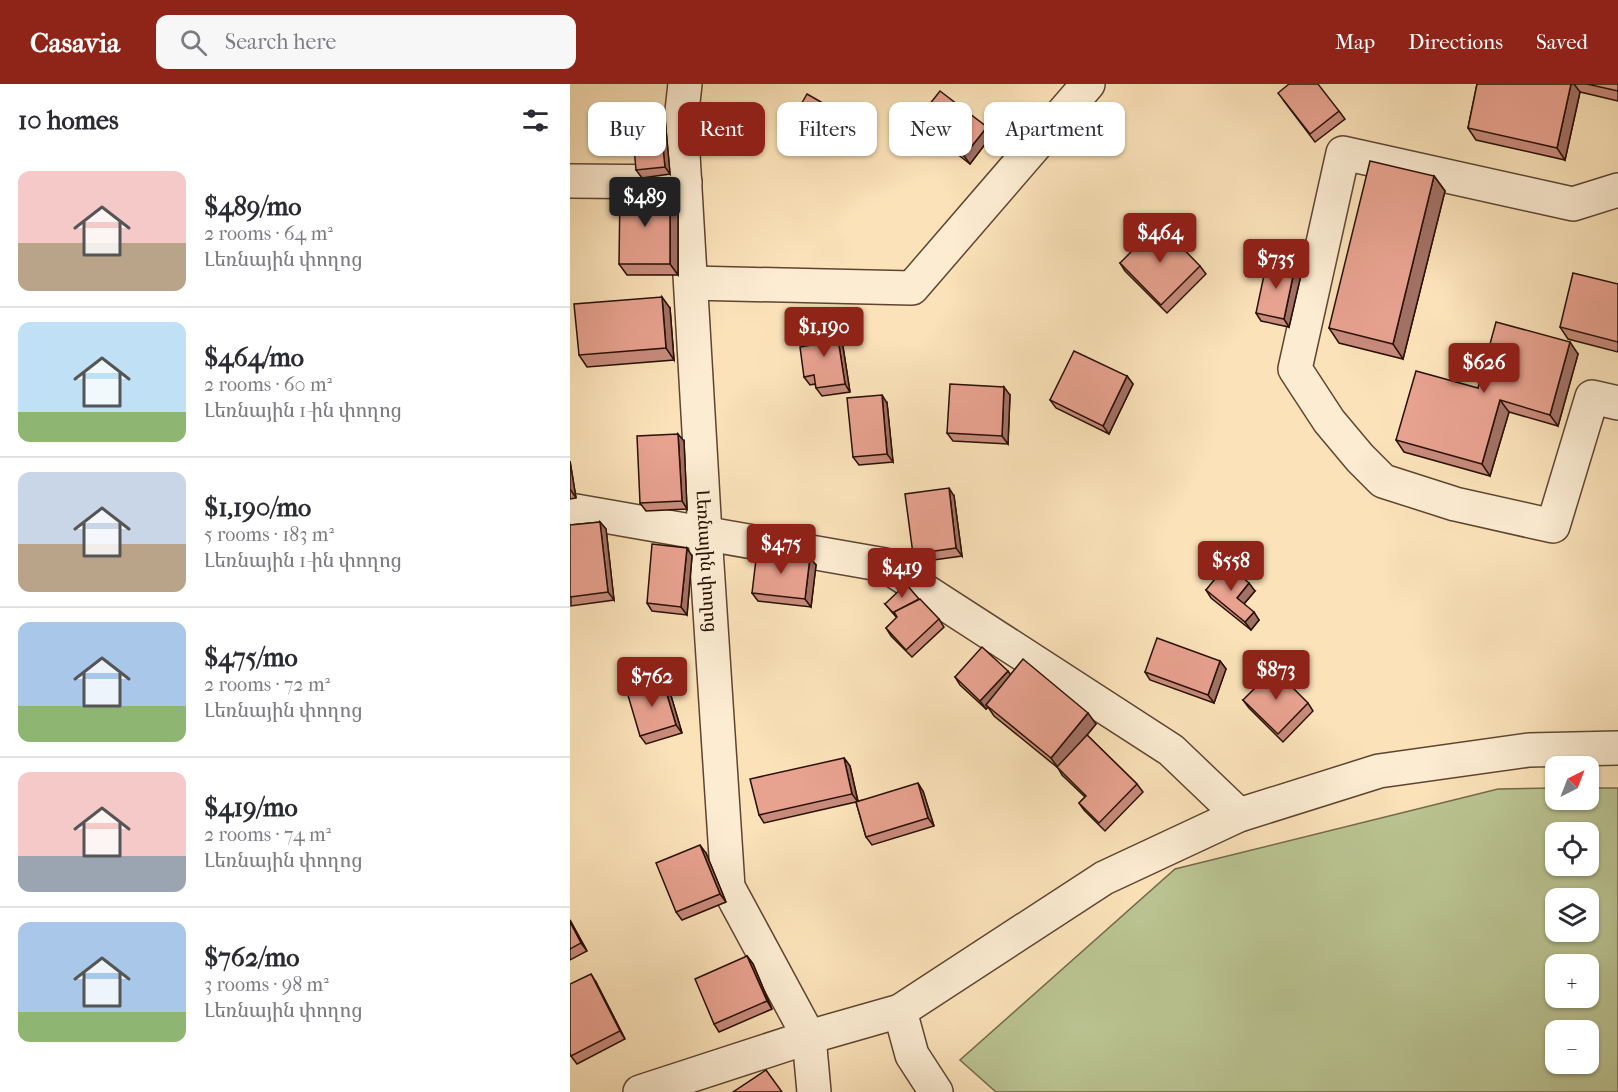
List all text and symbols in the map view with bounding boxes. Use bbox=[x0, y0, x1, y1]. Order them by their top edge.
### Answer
search box bbox=[156, 15, 576, 69]
text: Casavia bbox=[30, 26, 120, 59]
icon: search bbox=[177, 26, 210, 59]
text: Search here bbox=[225, 29, 336, 55]
text: Map bbox=[1335, 30, 1375, 54]
text: Directions bbox=[1408, 30, 1503, 54]
text: Saved bbox=[1536, 30, 1588, 54]
chip: Buy bbox=[588, 102, 666, 156]
chip: Rent bbox=[678, 102, 765, 156]
chip: Filters bbox=[777, 102, 877, 156]
chip: New bbox=[889, 102, 972, 156]
chip: Apartment bbox=[984, 102, 1125, 156]
icon: filters bbox=[519, 104, 552, 137]
text: 10 homes bbox=[18, 105, 119, 136]
pin: $489 bbox=[609, 177, 681, 228]
text: $489 bbox=[623, 185, 667, 208]
text: $489/mo bbox=[204, 191, 301, 222]
icon: home bbox=[66, 195, 138, 267]
pin: $464 bbox=[1124, 213, 1196, 264]
text: $464 bbox=[1137, 221, 1183, 244]
text: 2 rooms · 64 m² bbox=[204, 222, 333, 245]
pin: $735 bbox=[1240, 239, 1312, 290]
text: $735 bbox=[1257, 247, 1295, 270]
text: Լեռնային փողոց bbox=[204, 248, 362, 271]
pin: $1,190 bbox=[775, 307, 873, 358]
text: $1,190 bbox=[799, 315, 849, 338]
text: $464/mo bbox=[204, 342, 304, 373]
pin: $626 bbox=[1448, 343, 1520, 394]
icon: home bbox=[66, 346, 138, 418]
text: $626 bbox=[1463, 351, 1505, 374]
text: 2 rooms · 60 m² bbox=[204, 373, 332, 396]
text: Լեռնային 1-ին փողոց bbox=[204, 399, 402, 422]
street label: Լեռնային փողոց bbox=[692, 489, 722, 633]
text: $1,190/mo bbox=[204, 492, 311, 523]
icon: home bbox=[66, 496, 138, 568]
text: 5 rooms · 183 m² bbox=[204, 523, 334, 546]
pin: $475 bbox=[745, 524, 817, 575]
text: $475 bbox=[761, 532, 801, 555]
pin: $558 bbox=[1195, 541, 1267, 592]
pin: $419 bbox=[866, 548, 938, 599]
text: Լեռնային 1-ին փողոց bbox=[204, 549, 402, 572]
text: $558 bbox=[1212, 549, 1250, 572]
text: $419 bbox=[882, 556, 922, 579]
text: $475/mo bbox=[204, 642, 298, 673]
icon: home bbox=[66, 646, 138, 718]
pin: $873 bbox=[1240, 650, 1312, 701]
pin: $762 bbox=[616, 657, 688, 708]
text: $873 bbox=[1257, 658, 1295, 681]
text: $762 bbox=[631, 665, 673, 688]
text: 2 rooms · 72 m² bbox=[204, 673, 330, 696]
text: Լեռնային փողոց bbox=[204, 699, 362, 722]
north arrow bbox=[1545, 756, 1599, 810]
map controls bbox=[1545, 756, 1599, 1074]
text: $419/mo bbox=[204, 792, 298, 823]
icon: home bbox=[66, 796, 138, 868]
button: locate bbox=[1545, 822, 1599, 876]
text: 2 rooms · 74 m² bbox=[204, 823, 331, 846]
text: Լեռնային փողոց bbox=[204, 849, 362, 872]
button: layers bbox=[1545, 888, 1599, 942]
text: $762/mo bbox=[204, 942, 299, 973]
icon: home bbox=[66, 946, 138, 1018]
button: + bbox=[1545, 954, 1599, 1008]
text: 3 rooms · 98 m² bbox=[204, 973, 329, 996]
text: Լեռնային փողոց bbox=[204, 999, 362, 1022]
button: − bbox=[1545, 1020, 1599, 1074]

